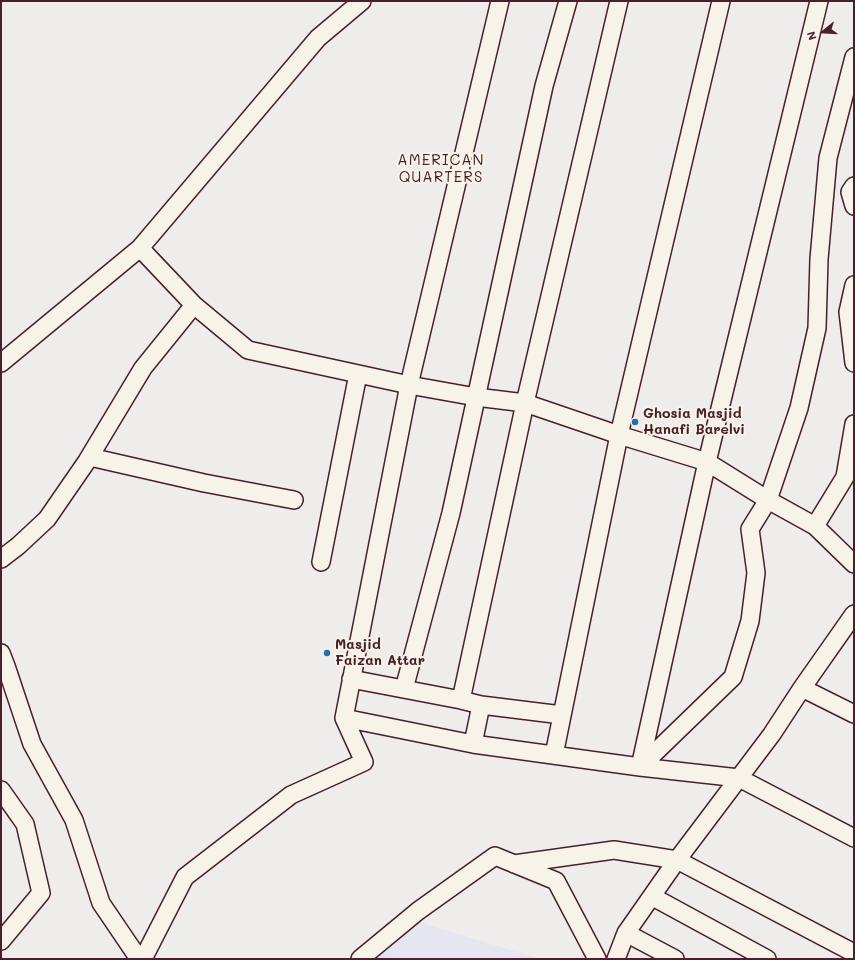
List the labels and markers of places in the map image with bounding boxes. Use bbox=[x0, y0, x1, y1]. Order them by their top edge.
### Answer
place label: Ghosia Masjid Hanafi Barelvi bbox=[643, 406, 745, 438]
marker: Ghosia Masjid Hanafi Barelvi bbox=[630, 417, 640, 427]
place label: Masjid Faizan Attar bbox=[335, 637, 425, 670]
marker: Masjid Faizan Attar bbox=[322, 648, 332, 658]

